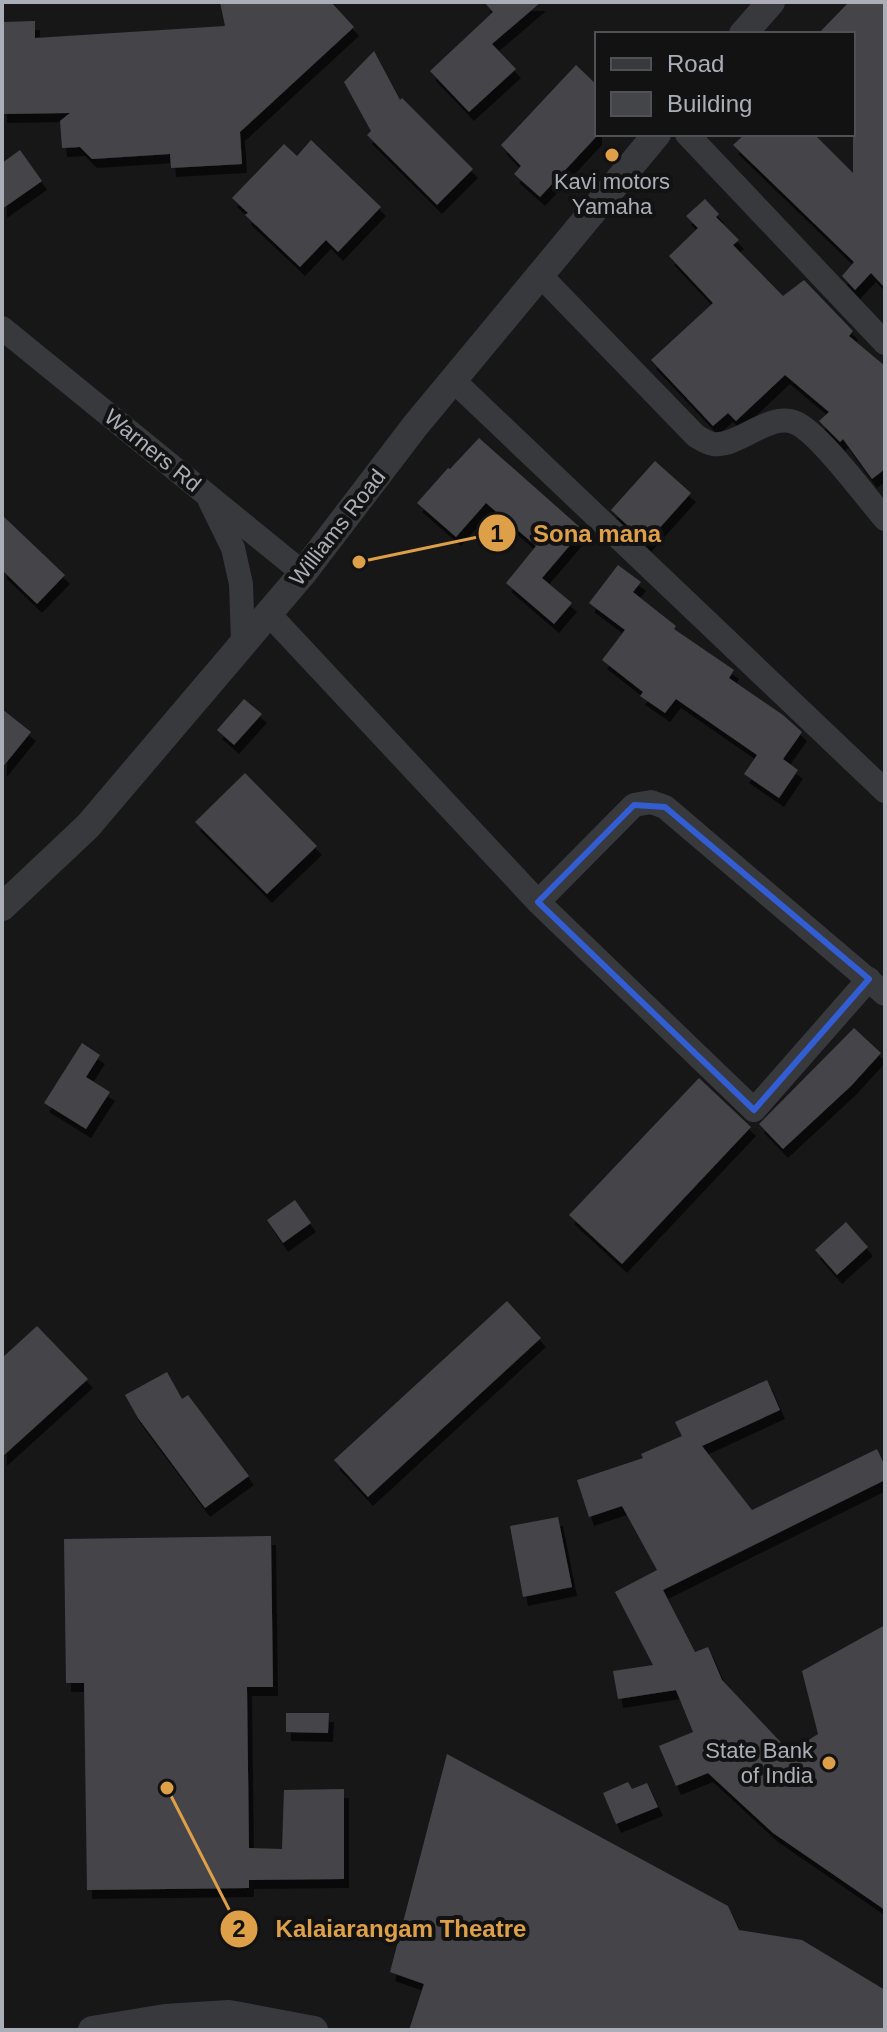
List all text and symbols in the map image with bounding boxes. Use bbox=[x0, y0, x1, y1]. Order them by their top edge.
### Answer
legend bbox=[595, 32, 855, 136]
text: Road bbox=[667, 50, 724, 77]
text: Building bbox=[667, 90, 752, 117]
marker: Kavi motors Yamaha bbox=[603, 146, 621, 164]
place label: Kavi motors Yamaha bbox=[554, 169, 670, 219]
street label: Warners Rd bbox=[100, 404, 206, 497]
street label: Williams Road bbox=[284, 464, 391, 590]
callout: Sona mana bbox=[477, 509, 677, 557]
text: 1 bbox=[490, 520, 504, 547]
text: Sona mana bbox=[533, 520, 662, 547]
place label: State Bank of India bbox=[705, 1738, 814, 1788]
marker: State Bank of India bbox=[820, 1754, 838, 1772]
callout: Kalaiarangam Theatre bbox=[219, 1905, 542, 1953]
text: 2 bbox=[232, 1915, 246, 1942]
text: Kalaiarangam Theatre bbox=[276, 1915, 526, 1942]

